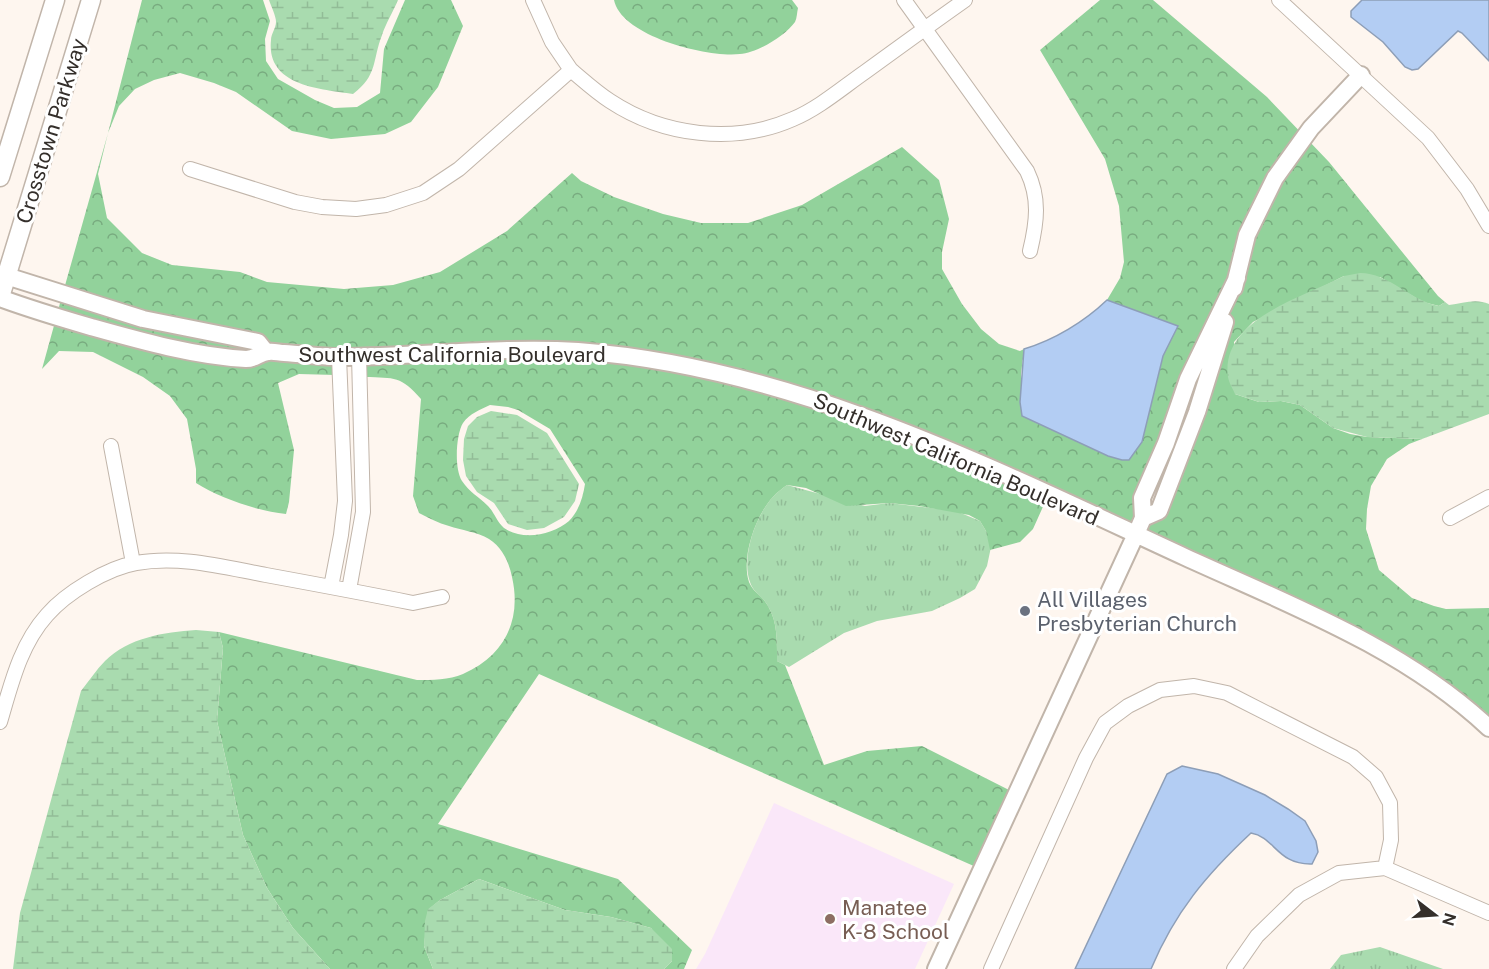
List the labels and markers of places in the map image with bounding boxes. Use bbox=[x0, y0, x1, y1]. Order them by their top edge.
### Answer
place label: All Villages Presbyterian Church bbox=[1037, 587, 1237, 636]
marker: All Villages Presbyterian Church bbox=[1018, 604, 1032, 618]
place label: Manatee K-8 School bbox=[842, 895, 949, 944]
marker: Manatee K-8 School bbox=[823, 912, 837, 926]

